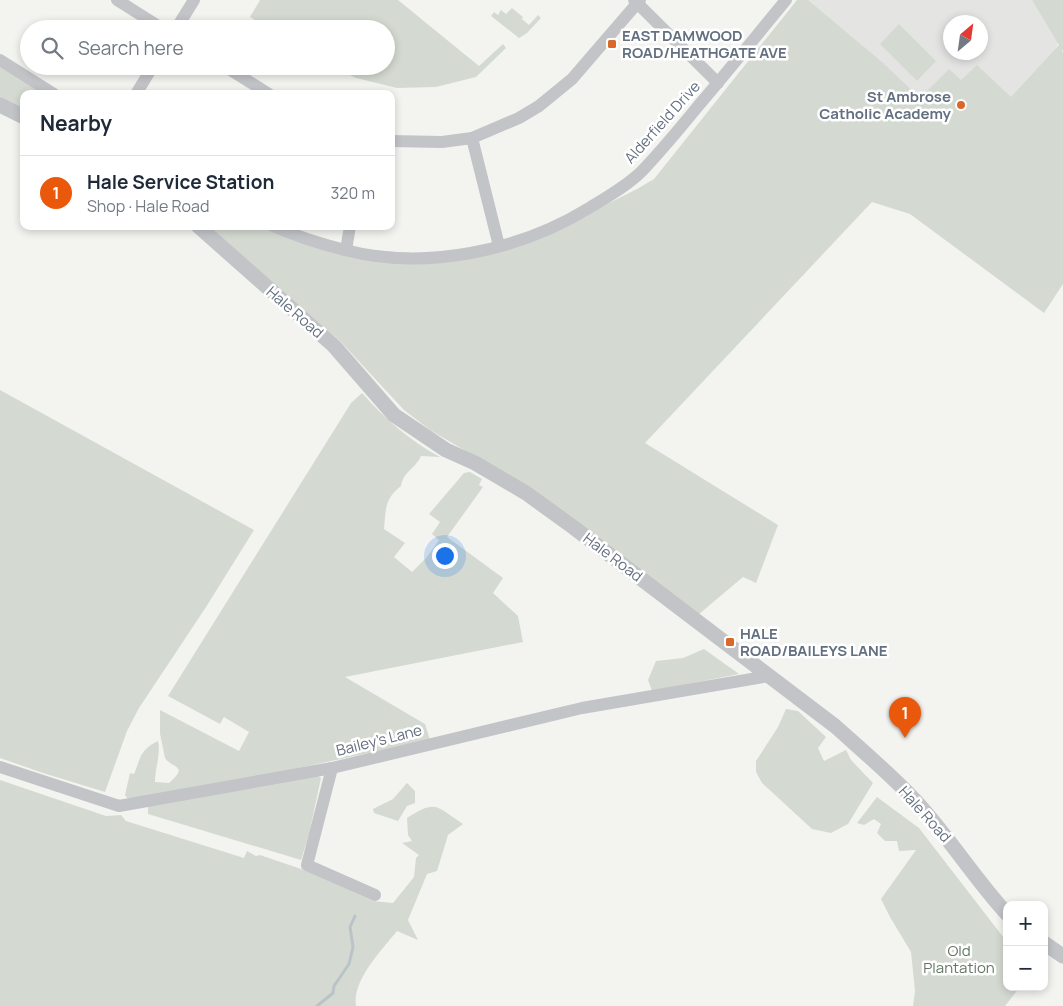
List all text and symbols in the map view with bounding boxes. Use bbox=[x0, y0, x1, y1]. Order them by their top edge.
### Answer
north arrow bbox=[943, 15, 988, 60]
search box bbox=[20, 20, 395, 75]
place label: EAST DAMWOOD ROAD/HEATHGATE AVE bbox=[622, 25, 787, 63]
icon: search bbox=[38, 34, 66, 62]
text: Search here bbox=[78, 35, 184, 61]
marker: EAST DAMWOOD ROAD/HEATHGATE AVE bbox=[606, 38, 618, 50]
street label: Alderfield Drive bbox=[619, 76, 705, 168]
place label: St Ambrose Catholic Academy bbox=[819, 86, 952, 124]
marker: St Ambrose Catholic Academy bbox=[955, 99, 967, 111]
text: Nearby bbox=[40, 109, 112, 137]
text: Hale Service Station bbox=[87, 169, 274, 195]
text: 1 bbox=[52, 182, 60, 204]
text: 320 m bbox=[331, 182, 375, 204]
text: Shop · Hale Road bbox=[87, 195, 209, 217]
street label: Hale Road bbox=[262, 281, 328, 343]
street label: Hale Road bbox=[579, 528, 647, 586]
your location bbox=[432, 543, 458, 569]
place label: HALE ROAD/BAILEYS LANE bbox=[740, 623, 888, 661]
marker: HALE ROAD/BAILEYS LANE bbox=[724, 636, 736, 648]
pin: 1 bbox=[889, 697, 921, 738]
street label: Bailey's Lane bbox=[334, 719, 424, 761]
street label: Hale Road bbox=[894, 781, 956, 847]
map controls bbox=[1003, 901, 1048, 991]
button: + bbox=[1003, 901, 1048, 946]
park label: Old Plantation bbox=[923, 940, 995, 978]
button: − bbox=[1003, 946, 1048, 991]

